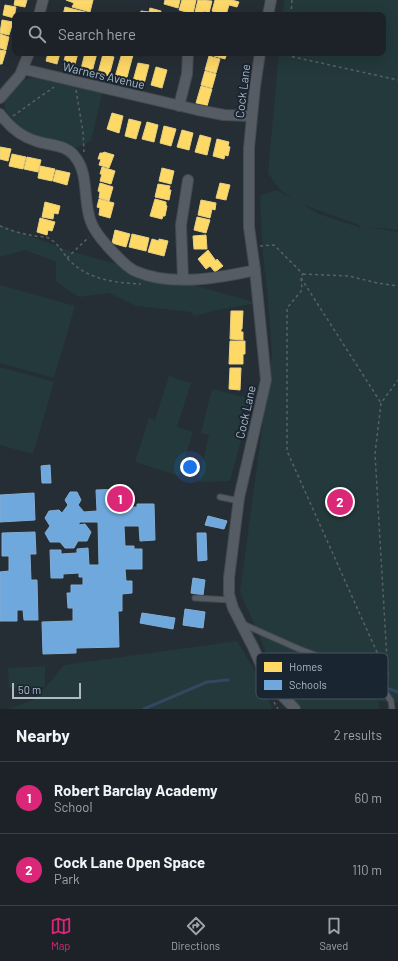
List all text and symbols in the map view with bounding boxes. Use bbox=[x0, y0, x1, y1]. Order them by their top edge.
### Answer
search box bbox=[12, 12, 386, 56]
icon: search bbox=[26, 23, 48, 45]
text: Search here bbox=[58, 25, 136, 43]
street label: Warners Avenue bbox=[62, 59, 146, 91]
street label: Cock Lane bbox=[232, 63, 252, 119]
street label: Cock Lane bbox=[232, 384, 258, 440]
your location bbox=[180, 457, 200, 477]
pin: 1 bbox=[107, 484, 133, 514]
pin: 2 bbox=[327, 487, 353, 517]
legend bbox=[256, 653, 388, 699]
text: Homes bbox=[289, 660, 322, 673]
text: Schools bbox=[289, 678, 327, 691]
scale bar bbox=[12, 681, 81, 700]
text: 50 m bbox=[18, 683, 41, 696]
text: Nearby bbox=[16, 725, 70, 745]
text: 2 results bbox=[334, 727, 382, 743]
text: Robert Barclay Academy bbox=[54, 781, 218, 799]
text: 1 bbox=[27, 790, 31, 806]
text: 60 m bbox=[355, 790, 382, 806]
text: School bbox=[54, 799, 92, 815]
text: Cock Lane Open Space bbox=[54, 853, 205, 871]
text: 2 bbox=[25, 862, 33, 878]
text: 110 m bbox=[352, 862, 382, 878]
text: Park bbox=[54, 871, 80, 887]
tab: Map bbox=[50, 915, 72, 952]
tab: Directions bbox=[171, 915, 220, 952]
tab: Saved bbox=[319, 915, 348, 952]

